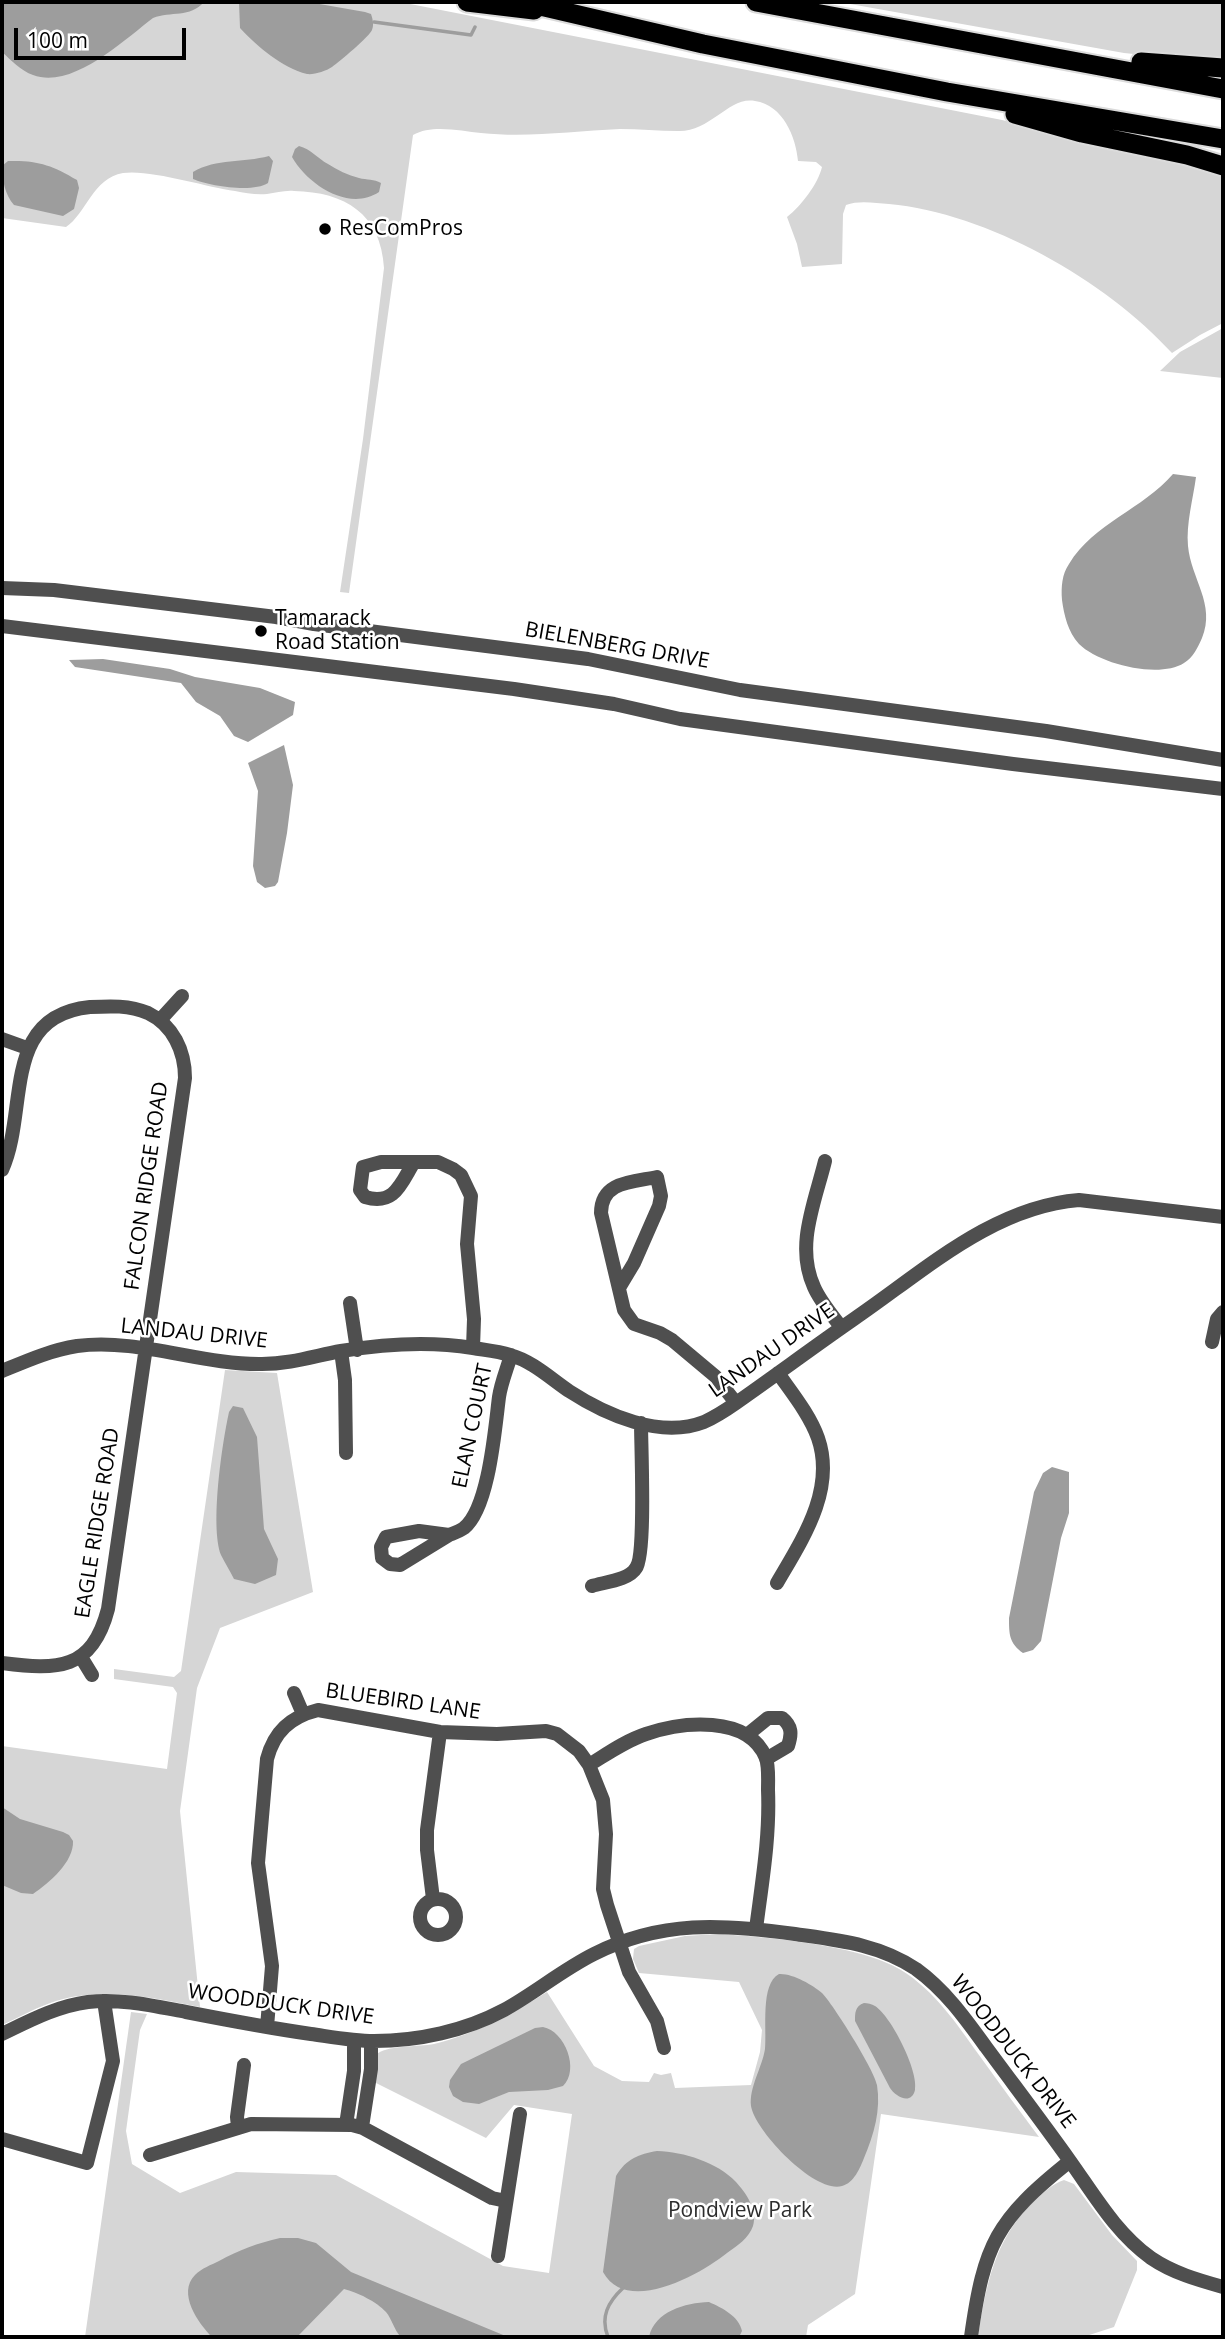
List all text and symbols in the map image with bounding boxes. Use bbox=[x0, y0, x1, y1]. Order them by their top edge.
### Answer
scale bar bbox=[18, 14, 189, 58]
text: 100 m bbox=[27, 26, 88, 54]
place label: ResComPros bbox=[339, 216, 463, 242]
marker: ResComPros bbox=[317, 221, 333, 237]
place label: Tamarack Road Station bbox=[275, 606, 400, 656]
street label: BIELENBERG DRIVE bbox=[523, 617, 711, 675]
marker: Tamarack Road Station bbox=[253, 623, 269, 639]
street label: FALCON RIDGE ROAD bbox=[120, 1080, 174, 1292]
street label: LANDAU DRIVE bbox=[704, 1298, 840, 1404]
street label: LANDAU DRIVE bbox=[119, 1314, 269, 1354]
street label: ELAN COURT bbox=[448, 1361, 498, 1491]
street label: EAGLE RIDGE ROAD bbox=[70, 1426, 126, 1620]
street label: BLUEBIRD LANE bbox=[324, 1679, 482, 1725]
street label: WOODDUCK DRIVE bbox=[945, 1970, 1081, 2134]
street label: WOODDUCK DRIVE bbox=[186, 1979, 376, 2031]
park label: Pondview Park bbox=[668, 2198, 812, 2224]

